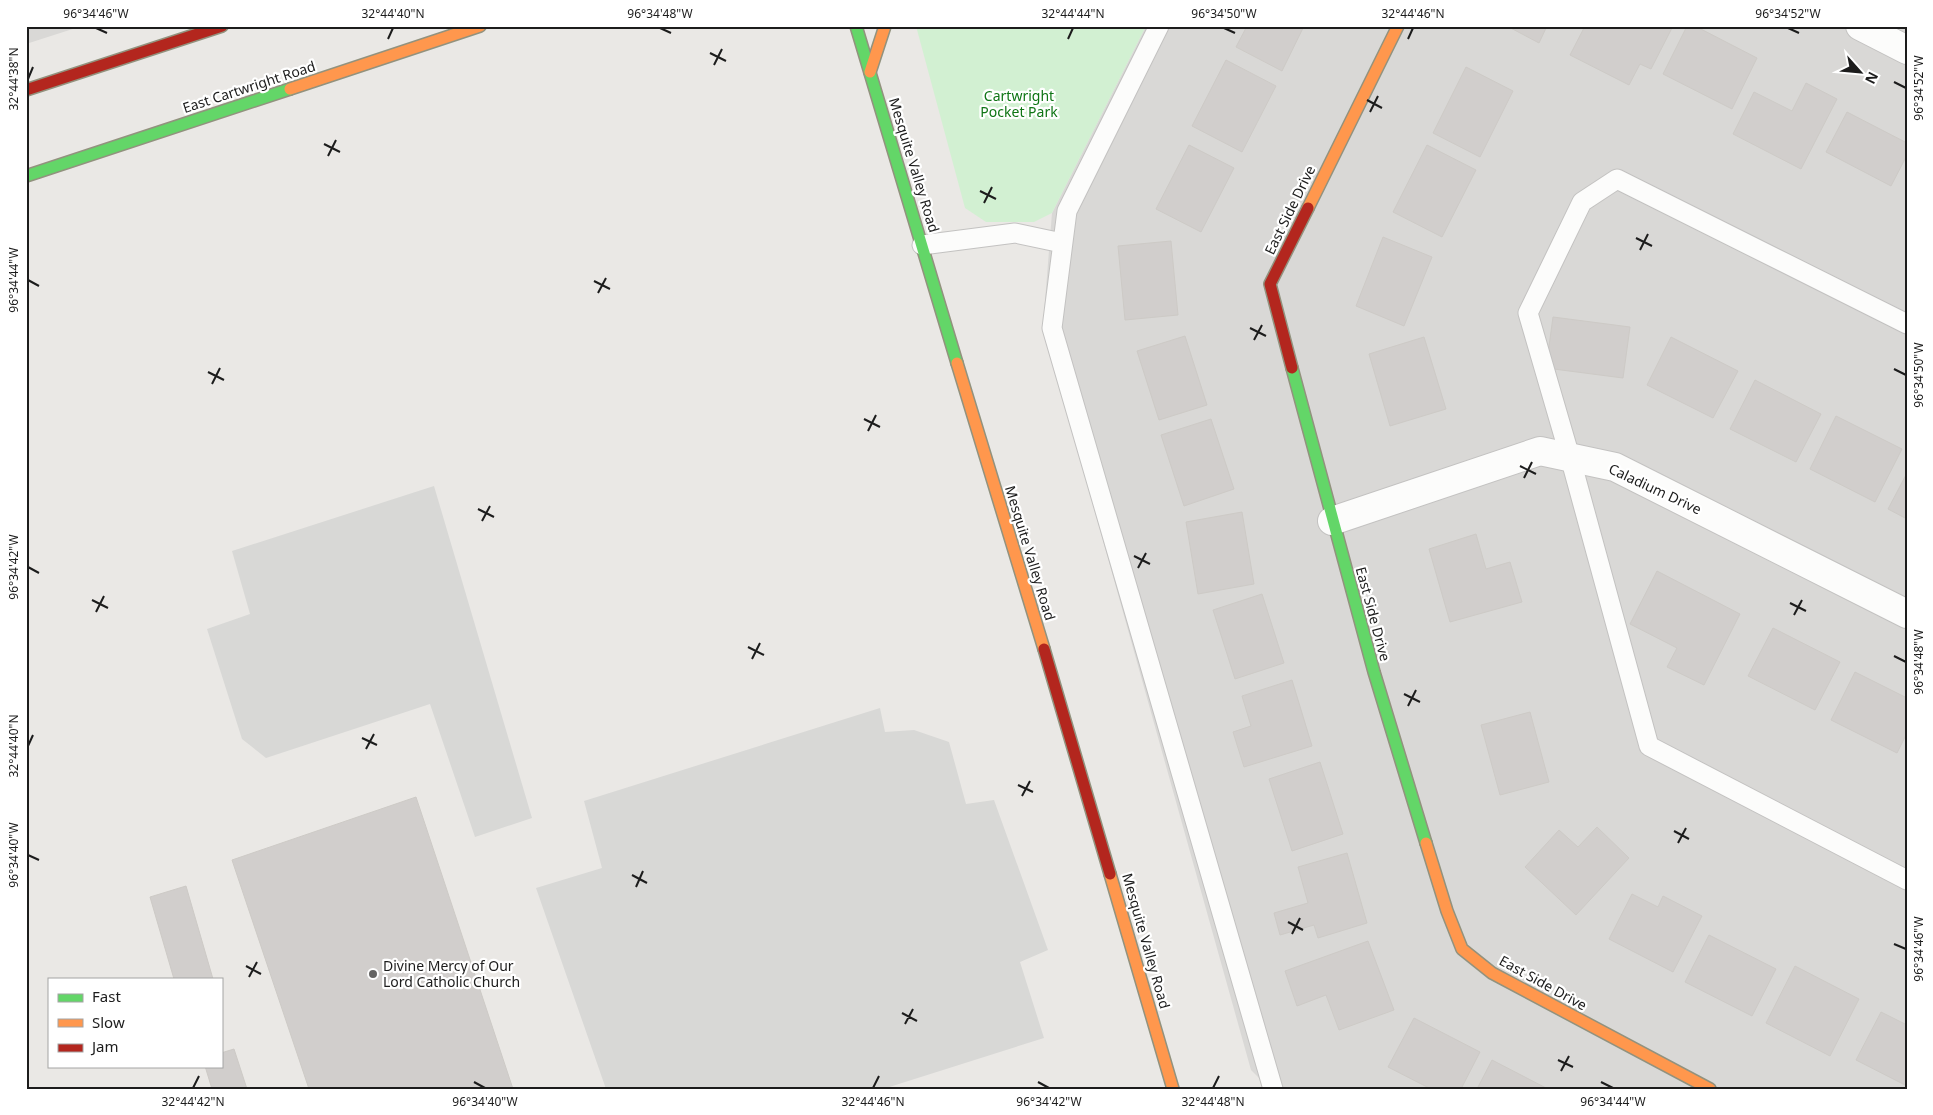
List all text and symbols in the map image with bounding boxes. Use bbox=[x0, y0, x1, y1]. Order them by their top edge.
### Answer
text: 96°34'46"W bbox=[63, 5, 129, 22]
text: 32°44'40"N bbox=[361, 5, 425, 22]
text: 96°34'48"W bbox=[627, 5, 693, 22]
text: 32°44'44"N bbox=[1041, 5, 1105, 22]
text: 96°34'50"W bbox=[1191, 5, 1257, 22]
text: 32°44'46"N bbox=[1381, 5, 1445, 22]
text: 96°34'52"W bbox=[1755, 5, 1821, 22]
text: 32°44'38"N bbox=[5, 47, 22, 111]
north arrow bbox=[1836, 48, 1886, 98]
text: 96°34'52"W bbox=[1910, 55, 1927, 121]
street label: East Cartwright Road bbox=[180, 56, 318, 117]
text: N bbox=[1861, 69, 1883, 88]
park label: Cartwright Pocket Park bbox=[980, 86, 1058, 121]
street label: Mesquite Valley Road bbox=[885, 95, 944, 235]
street label: East Side Drive bbox=[1260, 162, 1319, 258]
text: 96°34'44"W bbox=[5, 247, 22, 313]
text: 96°34'50"W bbox=[1910, 342, 1927, 408]
street label: Caladium Drive bbox=[1606, 459, 1705, 518]
street label: Mesquite Valley Road bbox=[1001, 483, 1060, 623]
text: 96°34'42"W bbox=[5, 534, 22, 600]
street label: East Side Drive bbox=[1352, 565, 1395, 663]
text: 96°34'48"W bbox=[1910, 629, 1927, 695]
text: 32°44'40"N bbox=[5, 714, 22, 778]
text: 96°34'40"W bbox=[5, 822, 22, 888]
street label: Mesquite Valley Road bbox=[1118, 871, 1175, 1011]
text: 96°34'46"W bbox=[1910, 916, 1927, 982]
street label: East Side Drive bbox=[1496, 951, 1590, 1014]
place label: Divine Mercy of Our Lord Catholic Church bbox=[383, 956, 520, 991]
marker: Divine Mercy of Our Lord Catholic Church bbox=[367, 968, 379, 980]
legend bbox=[48, 978, 222, 1068]
text: Fast bbox=[92, 986, 121, 1006]
text: Slow bbox=[92, 1012, 125, 1032]
text: Jam bbox=[90, 1036, 119, 1056]
text: 32°44'42"N bbox=[161, 1093, 225, 1110]
text: 96°34'40"W bbox=[452, 1093, 518, 1110]
text: 32°44'46"N bbox=[841, 1093, 905, 1110]
text: 96°34'42"W bbox=[1016, 1093, 1082, 1110]
text: 32°44'48"N bbox=[1181, 1093, 1245, 1110]
text: 96°34'44"W bbox=[1580, 1093, 1646, 1110]

